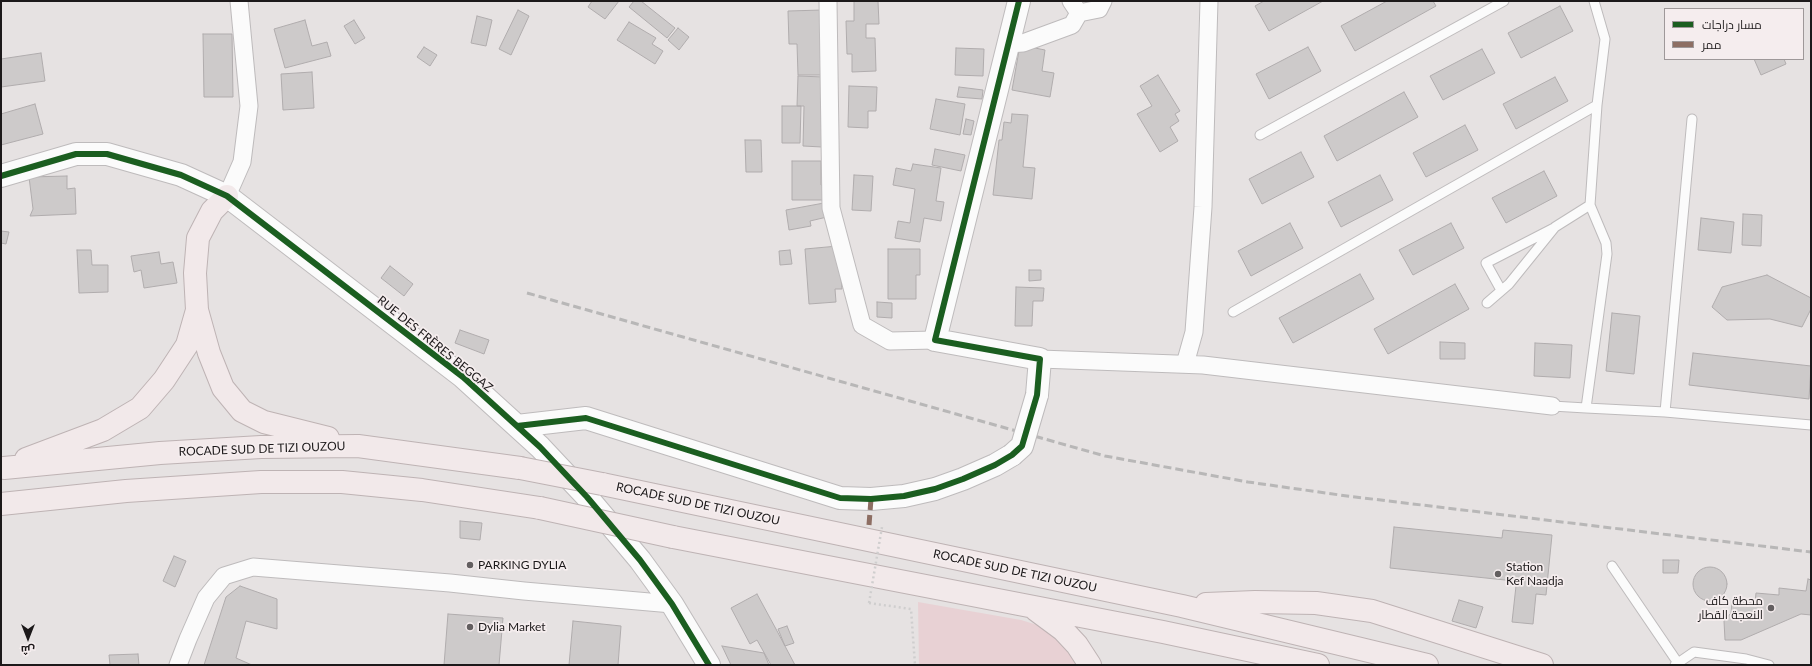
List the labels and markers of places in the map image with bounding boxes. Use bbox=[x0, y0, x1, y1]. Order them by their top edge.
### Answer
place label: PARKING DYLIA bbox=[478, 558, 566, 572]
marker: PARKING DYLIA bbox=[465, 560, 475, 570]
place label: Station Kef Naadja bbox=[1506, 560, 1564, 588]
marker: Station Kef Naadja bbox=[1493, 569, 1503, 579]
place label: محطة كاف النعجة القطار bbox=[1698, 594, 1763, 622]
marker: محطة كاف النعجة القطار bbox=[1766, 603, 1776, 613]
place label: Dylia Market bbox=[478, 620, 546, 634]
marker: Dylia Market bbox=[465, 622, 475, 632]

